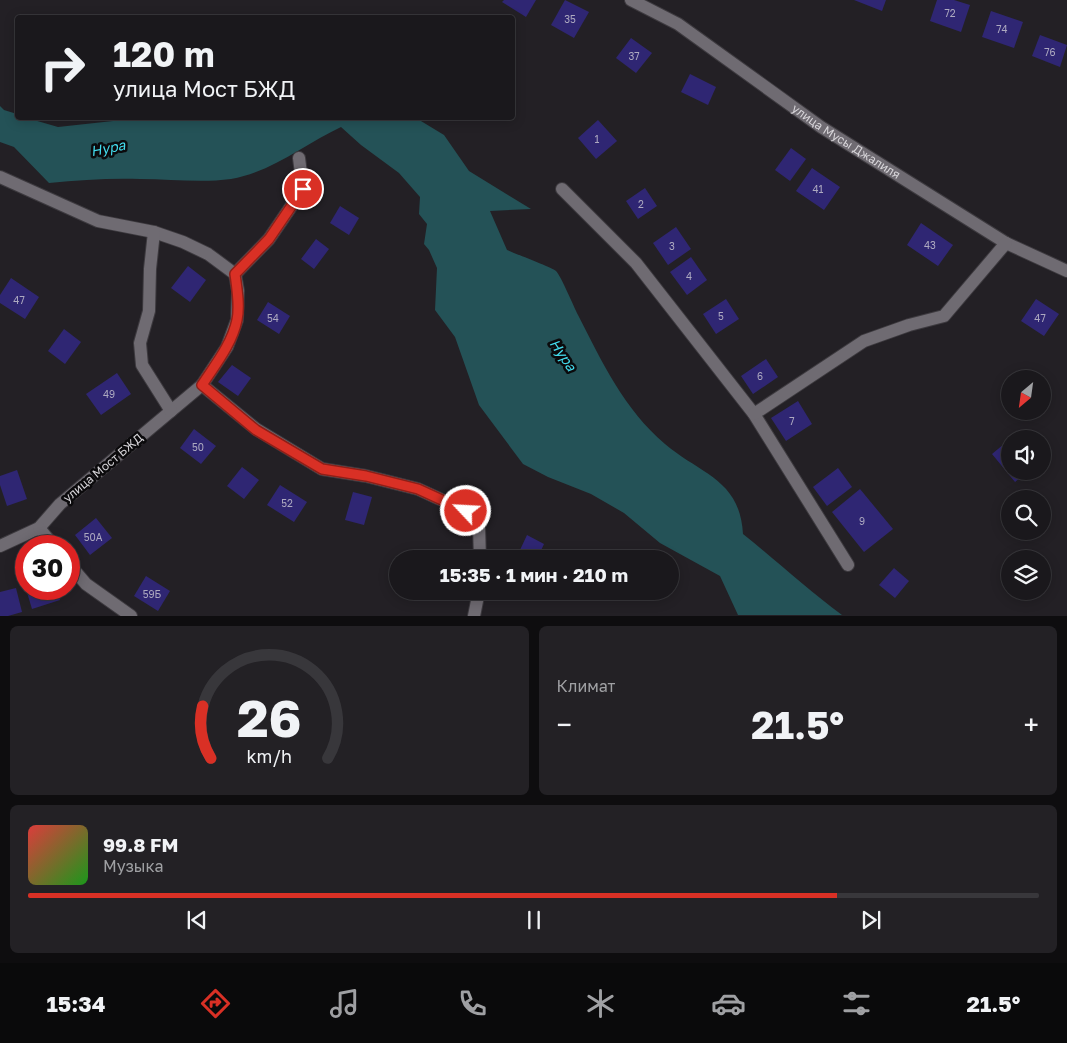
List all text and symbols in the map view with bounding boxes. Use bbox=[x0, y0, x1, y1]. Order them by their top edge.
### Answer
house number: 72 bbox=[944, 7, 956, 19]
house number: 35 bbox=[564, 13, 576, 25]
house number: 74 bbox=[996, 23, 1008, 35]
text: 120 m bbox=[113, 33, 215, 75]
icon: right bbox=[30, 35, 95, 100]
house number: 76 bbox=[1044, 46, 1056, 58]
house number: 37 bbox=[628, 50, 640, 62]
text: улица Мост БЖД bbox=[113, 75, 295, 102]
street label: улица Мусы Джалиля bbox=[789, 100, 904, 182]
house number: 1 bbox=[595, 133, 600, 145]
water label: Нура bbox=[89, 136, 128, 159]
pin bbox=[282, 168, 324, 210]
icon: arrive bbox=[289, 175, 317, 203]
house number: 41 bbox=[813, 183, 824, 195]
house number: 2 bbox=[638, 198, 644, 210]
house number: 43 bbox=[924, 239, 936, 251]
house number: 3 bbox=[669, 240, 675, 252]
house number: 4 bbox=[686, 270, 692, 282]
house number: 47 bbox=[13, 294, 25, 306]
house number: 5 bbox=[718, 310, 724, 322]
house number: 54 bbox=[267, 312, 279, 324]
house number: 47 bbox=[1034, 312, 1046, 324]
water label: Нура bbox=[547, 335, 581, 375]
house number: 6 bbox=[757, 370, 763, 382]
north arrow bbox=[1001, 370, 1051, 420]
map controls bbox=[1001, 370, 1051, 600]
house number: 49 bbox=[103, 388, 115, 400]
house number: 7 bbox=[789, 415, 795, 427]
street label: улица Мост БЖД bbox=[60, 430, 146, 505]
button: sound bbox=[1001, 430, 1051, 480]
house number: 50 bbox=[192, 441, 204, 453]
position arrow bbox=[439, 484, 491, 536]
button: search bbox=[1001, 490, 1051, 540]
house number: 52 bbox=[281, 497, 293, 509]
house number: 9 bbox=[859, 515, 865, 527]
house number: 50А bbox=[84, 531, 103, 543]
speed limit sign: 30 bbox=[15, 535, 80, 600]
button: layers bbox=[1001, 550, 1051, 600]
text: 15:35 · 1 мин · 210 m bbox=[440, 563, 628, 586]
house number: 59Б bbox=[143, 588, 162, 600]
text: Климат bbox=[557, 676, 615, 696]
text: 26 bbox=[237, 686, 302, 748]
text: 21.5° bbox=[751, 702, 844, 747]
text: − bbox=[557, 708, 572, 741]
text: + bbox=[1024, 708, 1039, 741]
text: km/h bbox=[247, 745, 292, 767]
text: 99.8 FM bbox=[103, 833, 178, 856]
text: Музыка bbox=[103, 856, 164, 876]
icon: previous bbox=[183, 906, 211, 934]
icon: pause bbox=[520, 906, 548, 934]
icon: next bbox=[857, 906, 885, 934]
icon: directions bbox=[198, 986, 233, 1021]
icon: music bbox=[327, 986, 362, 1021]
icon: phone bbox=[455, 986, 490, 1021]
icon: climate bbox=[583, 986, 618, 1021]
icon: car bbox=[711, 986, 746, 1021]
icon: filters bbox=[839, 986, 874, 1021]
text: 15:34 bbox=[47, 990, 105, 1017]
text: 21.5° bbox=[967, 990, 1020, 1017]

